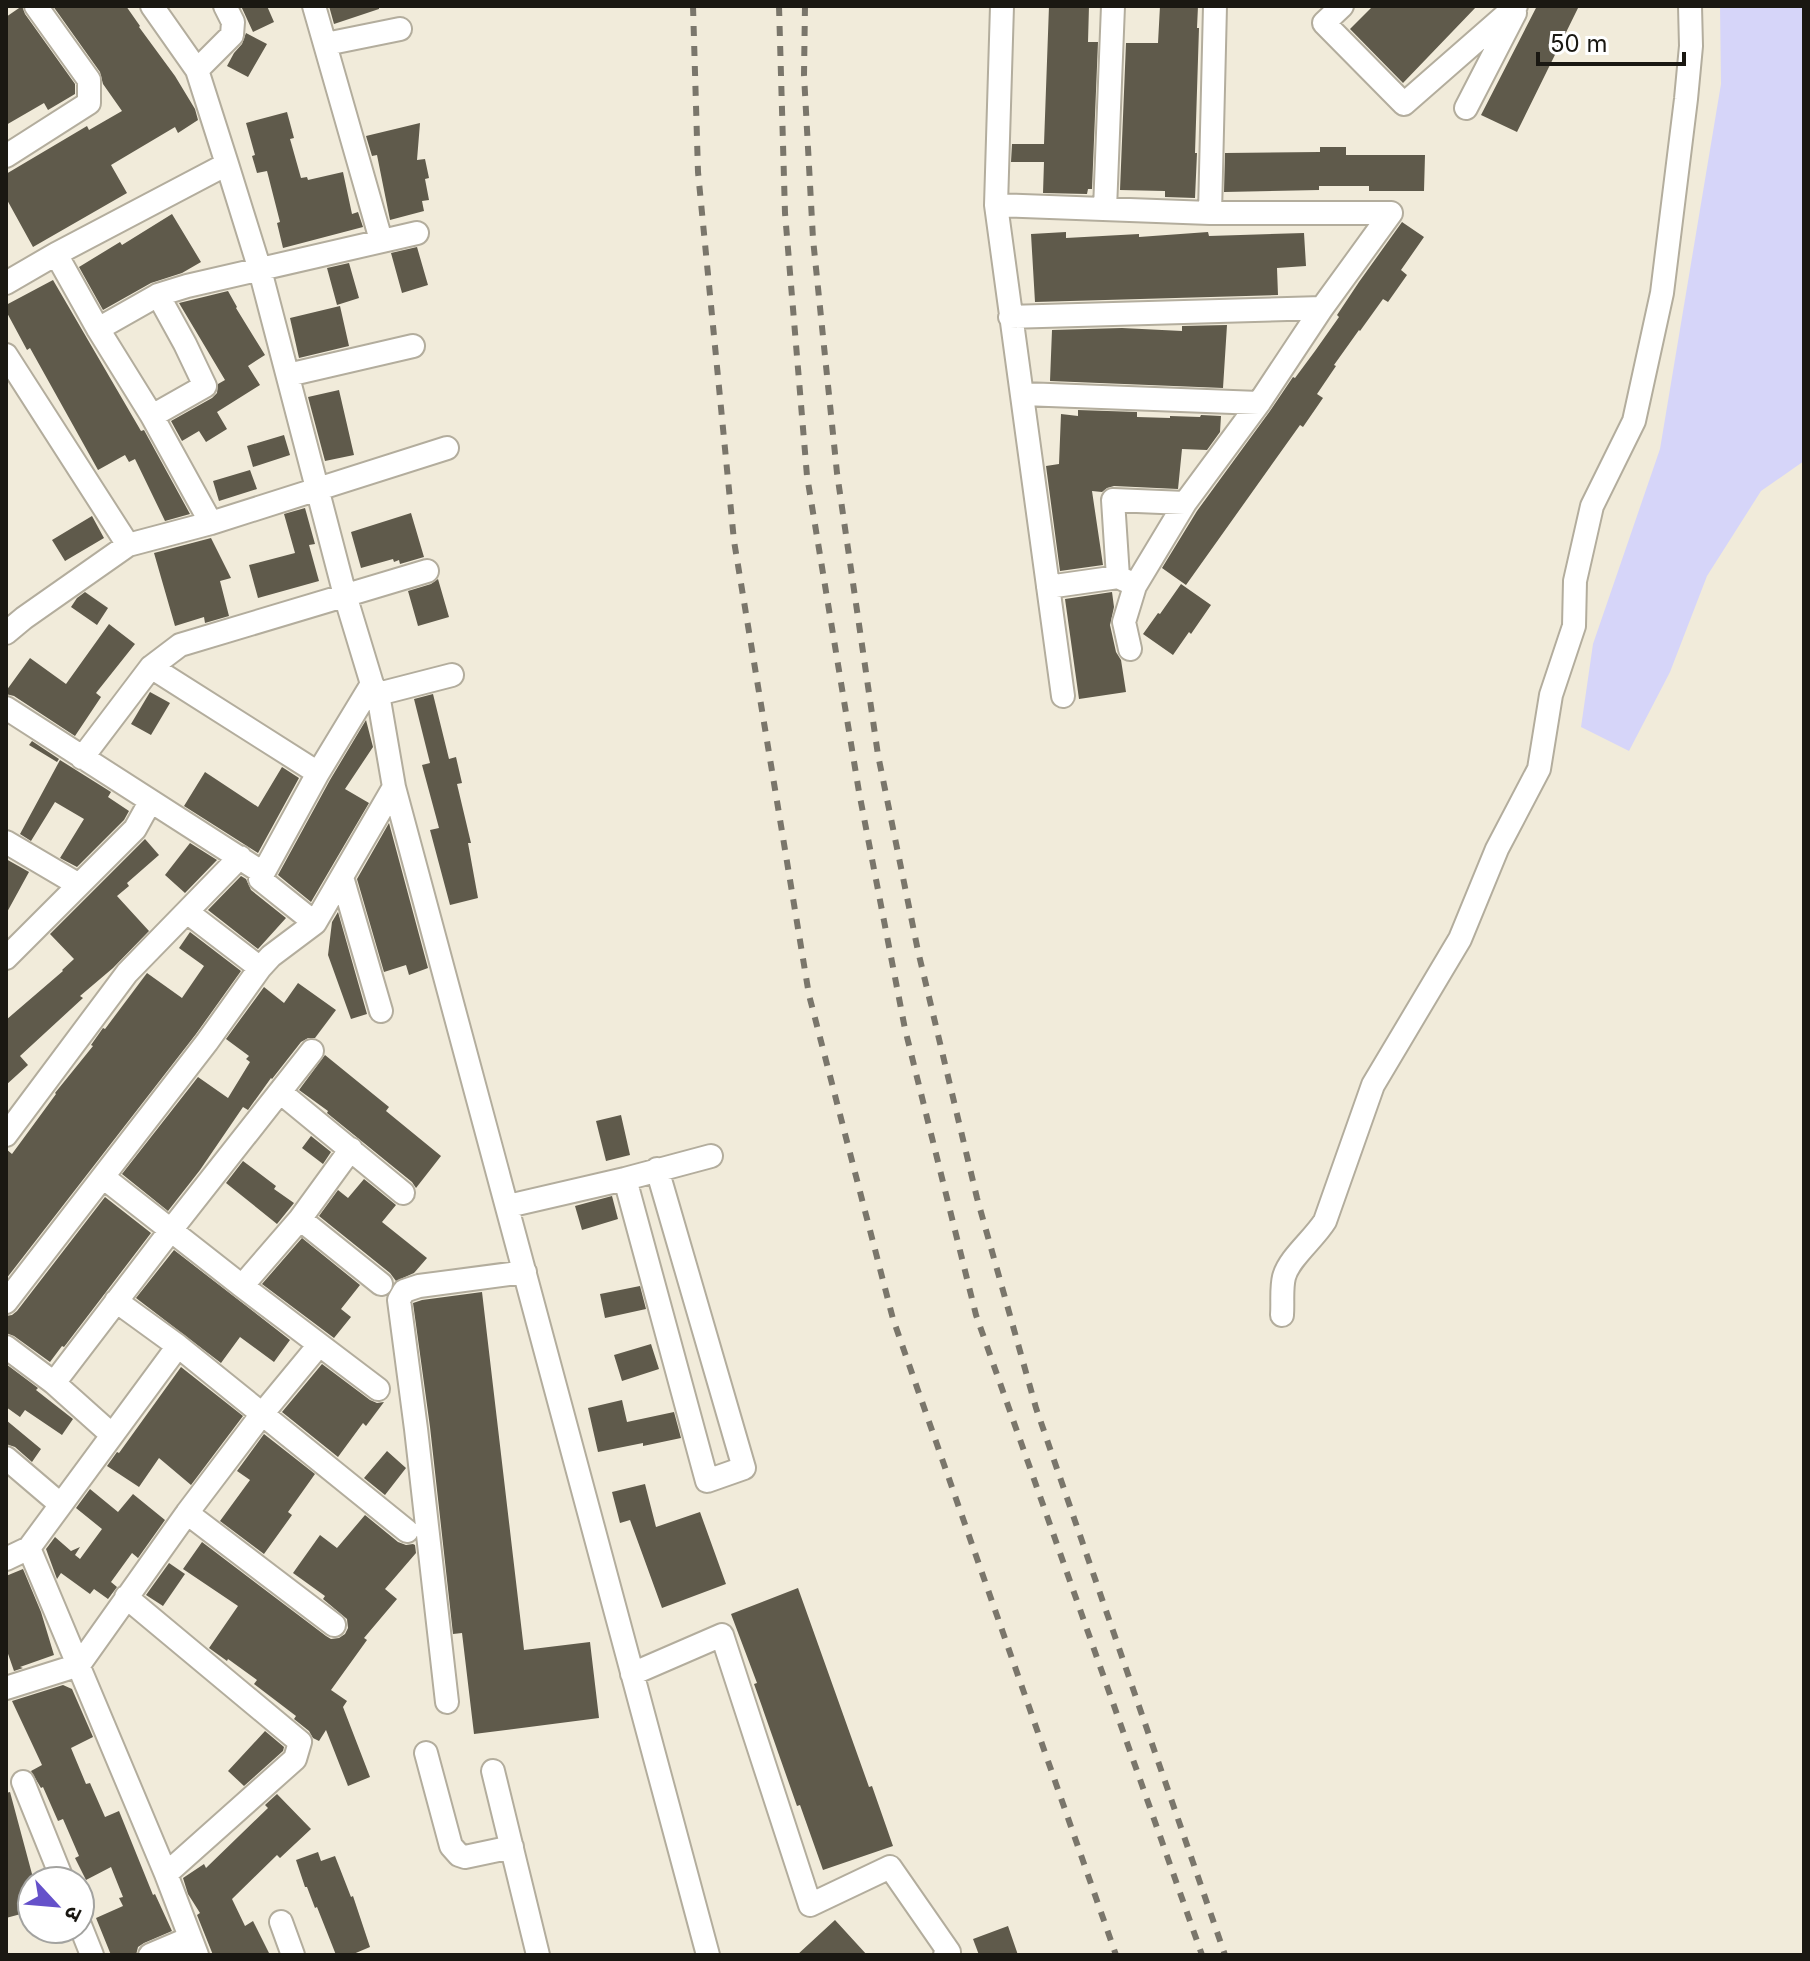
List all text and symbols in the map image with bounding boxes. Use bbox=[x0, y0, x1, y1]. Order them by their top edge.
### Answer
scale bar bbox=[1538, 16, 1684, 66]
text: 50 m bbox=[1550, 29, 1608, 58]
north arrow bbox=[16, 1865, 96, 1945]
text: उ bbox=[59, 1902, 88, 1926]

